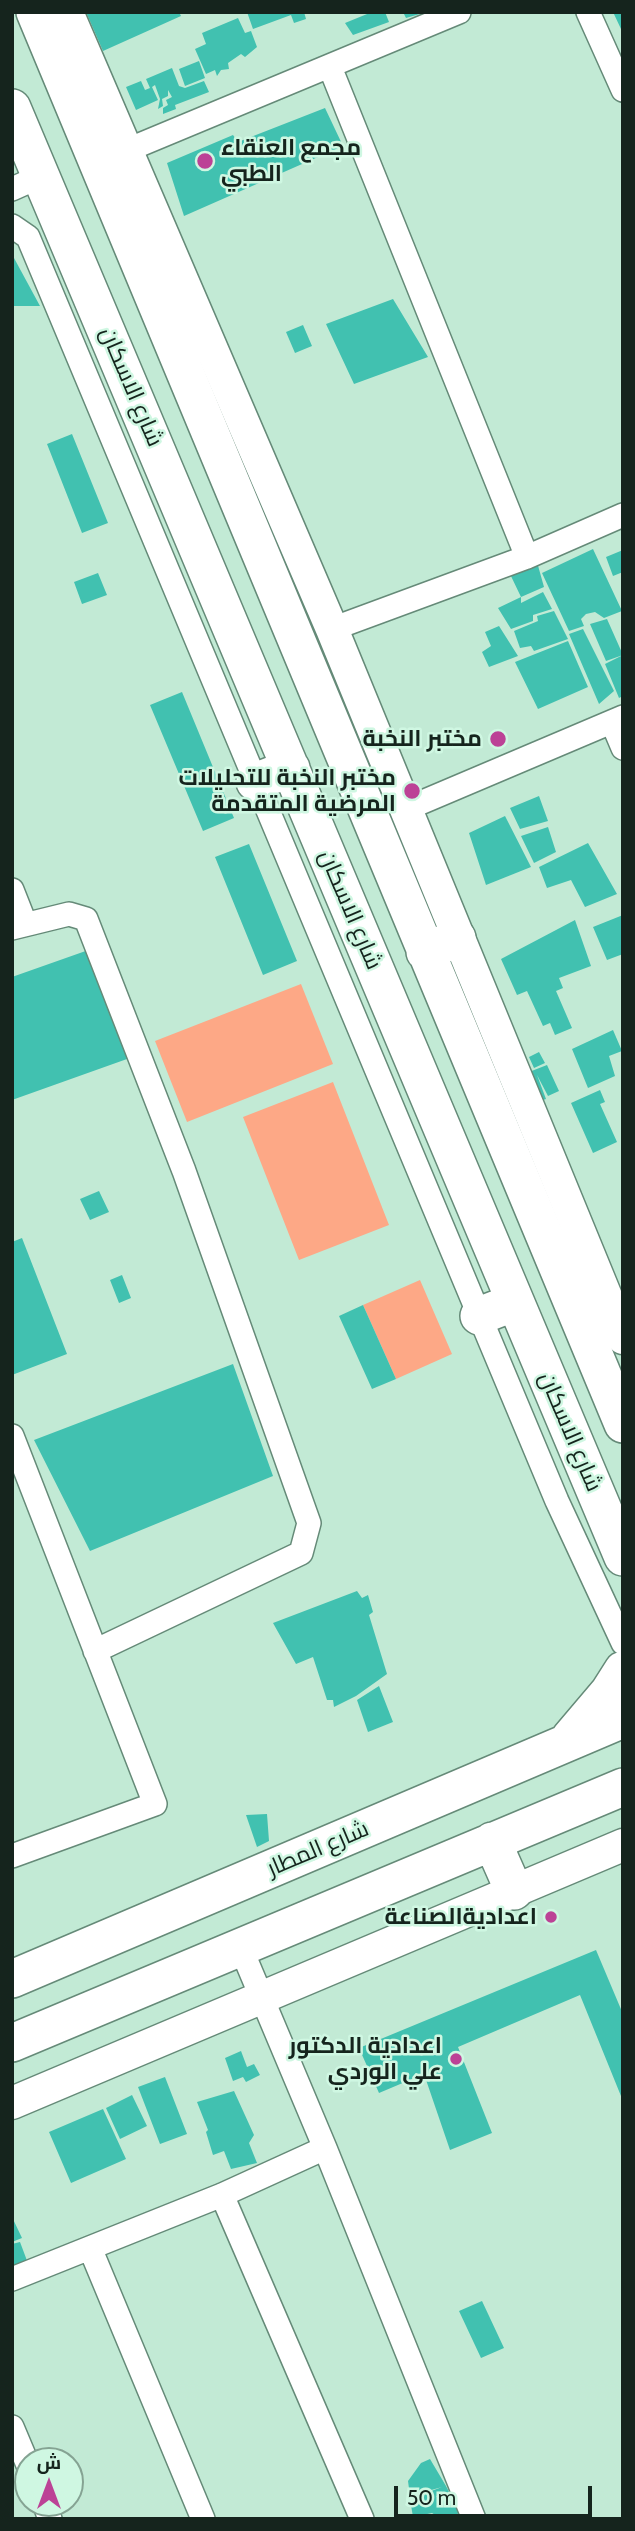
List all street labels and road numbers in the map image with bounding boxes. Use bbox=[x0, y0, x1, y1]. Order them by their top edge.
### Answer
street label: شارع الاسكان bbox=[93, 323, 169, 451]
street label: شارع الاسكان bbox=[312, 846, 388, 974]
street label: شارع الاسكان bbox=[532, 1368, 608, 1496]
street label: شارع المطار bbox=[263, 1815, 373, 1883]

